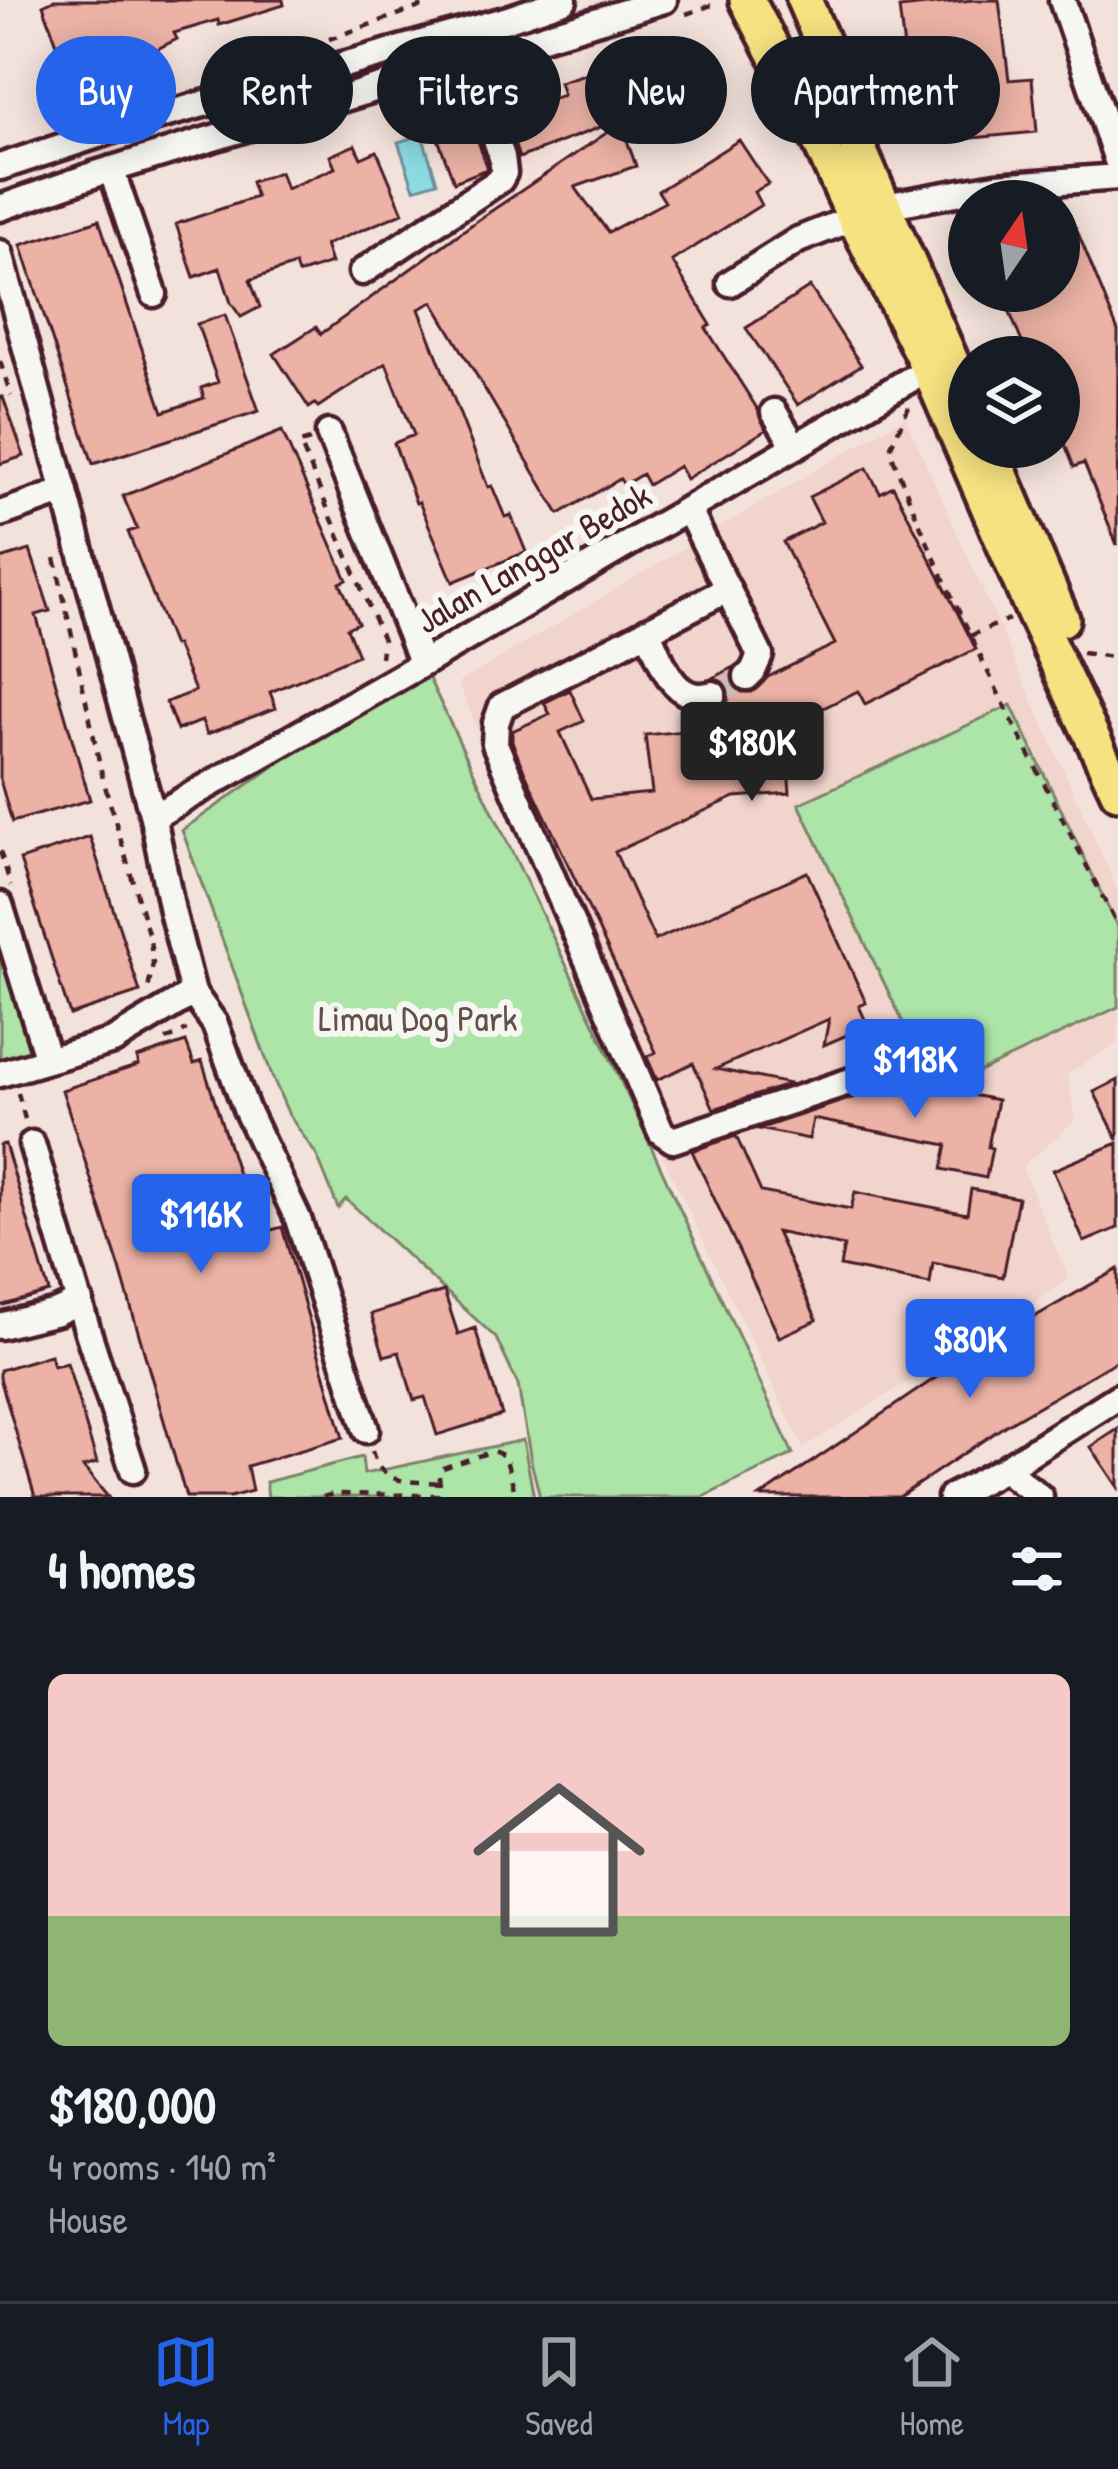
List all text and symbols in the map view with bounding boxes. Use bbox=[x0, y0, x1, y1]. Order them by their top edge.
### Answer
chip: Buy bbox=[36, 36, 176, 144]
chip: Rent bbox=[200, 36, 353, 144]
chip: Filters bbox=[377, 36, 561, 144]
chip: New bbox=[585, 36, 727, 144]
chip: Apartment bbox=[751, 36, 1000, 144]
north arrow bbox=[948, 180, 1080, 312]
map controls bbox=[948, 180, 1080, 468]
button: layers bbox=[948, 336, 1080, 468]
street label: Jalan Langgar Bedok bbox=[407, 470, 660, 644]
pin: $180K bbox=[668, 702, 836, 804]
text: $180K bbox=[708, 714, 796, 767]
park label: Limau Dog Park bbox=[319, 993, 517, 1042]
pin: $118K bbox=[831, 1019, 999, 1121]
text: $118K bbox=[872, 1031, 958, 1084]
pin: $116K bbox=[117, 1174, 285, 1276]
text: $116K bbox=[159, 1186, 243, 1239]
pin: $80K bbox=[899, 1299, 1041, 1401]
text: $80K bbox=[933, 1311, 1007, 1364]
text: 4 homes bbox=[48, 1535, 195, 1604]
icon: filters bbox=[1004, 1536, 1070, 1602]
icon: home bbox=[451, 1752, 667, 1968]
text: $180,000 bbox=[48, 2070, 216, 2139]
text: 4 rooms · 140 m² bbox=[48, 2139, 276, 2192]
text: House bbox=[48, 2192, 128, 2245]
tab: Map bbox=[153, 2329, 219, 2445]
tab: Saved bbox=[525, 2329, 593, 2445]
tab: Home bbox=[899, 2329, 965, 2445]

